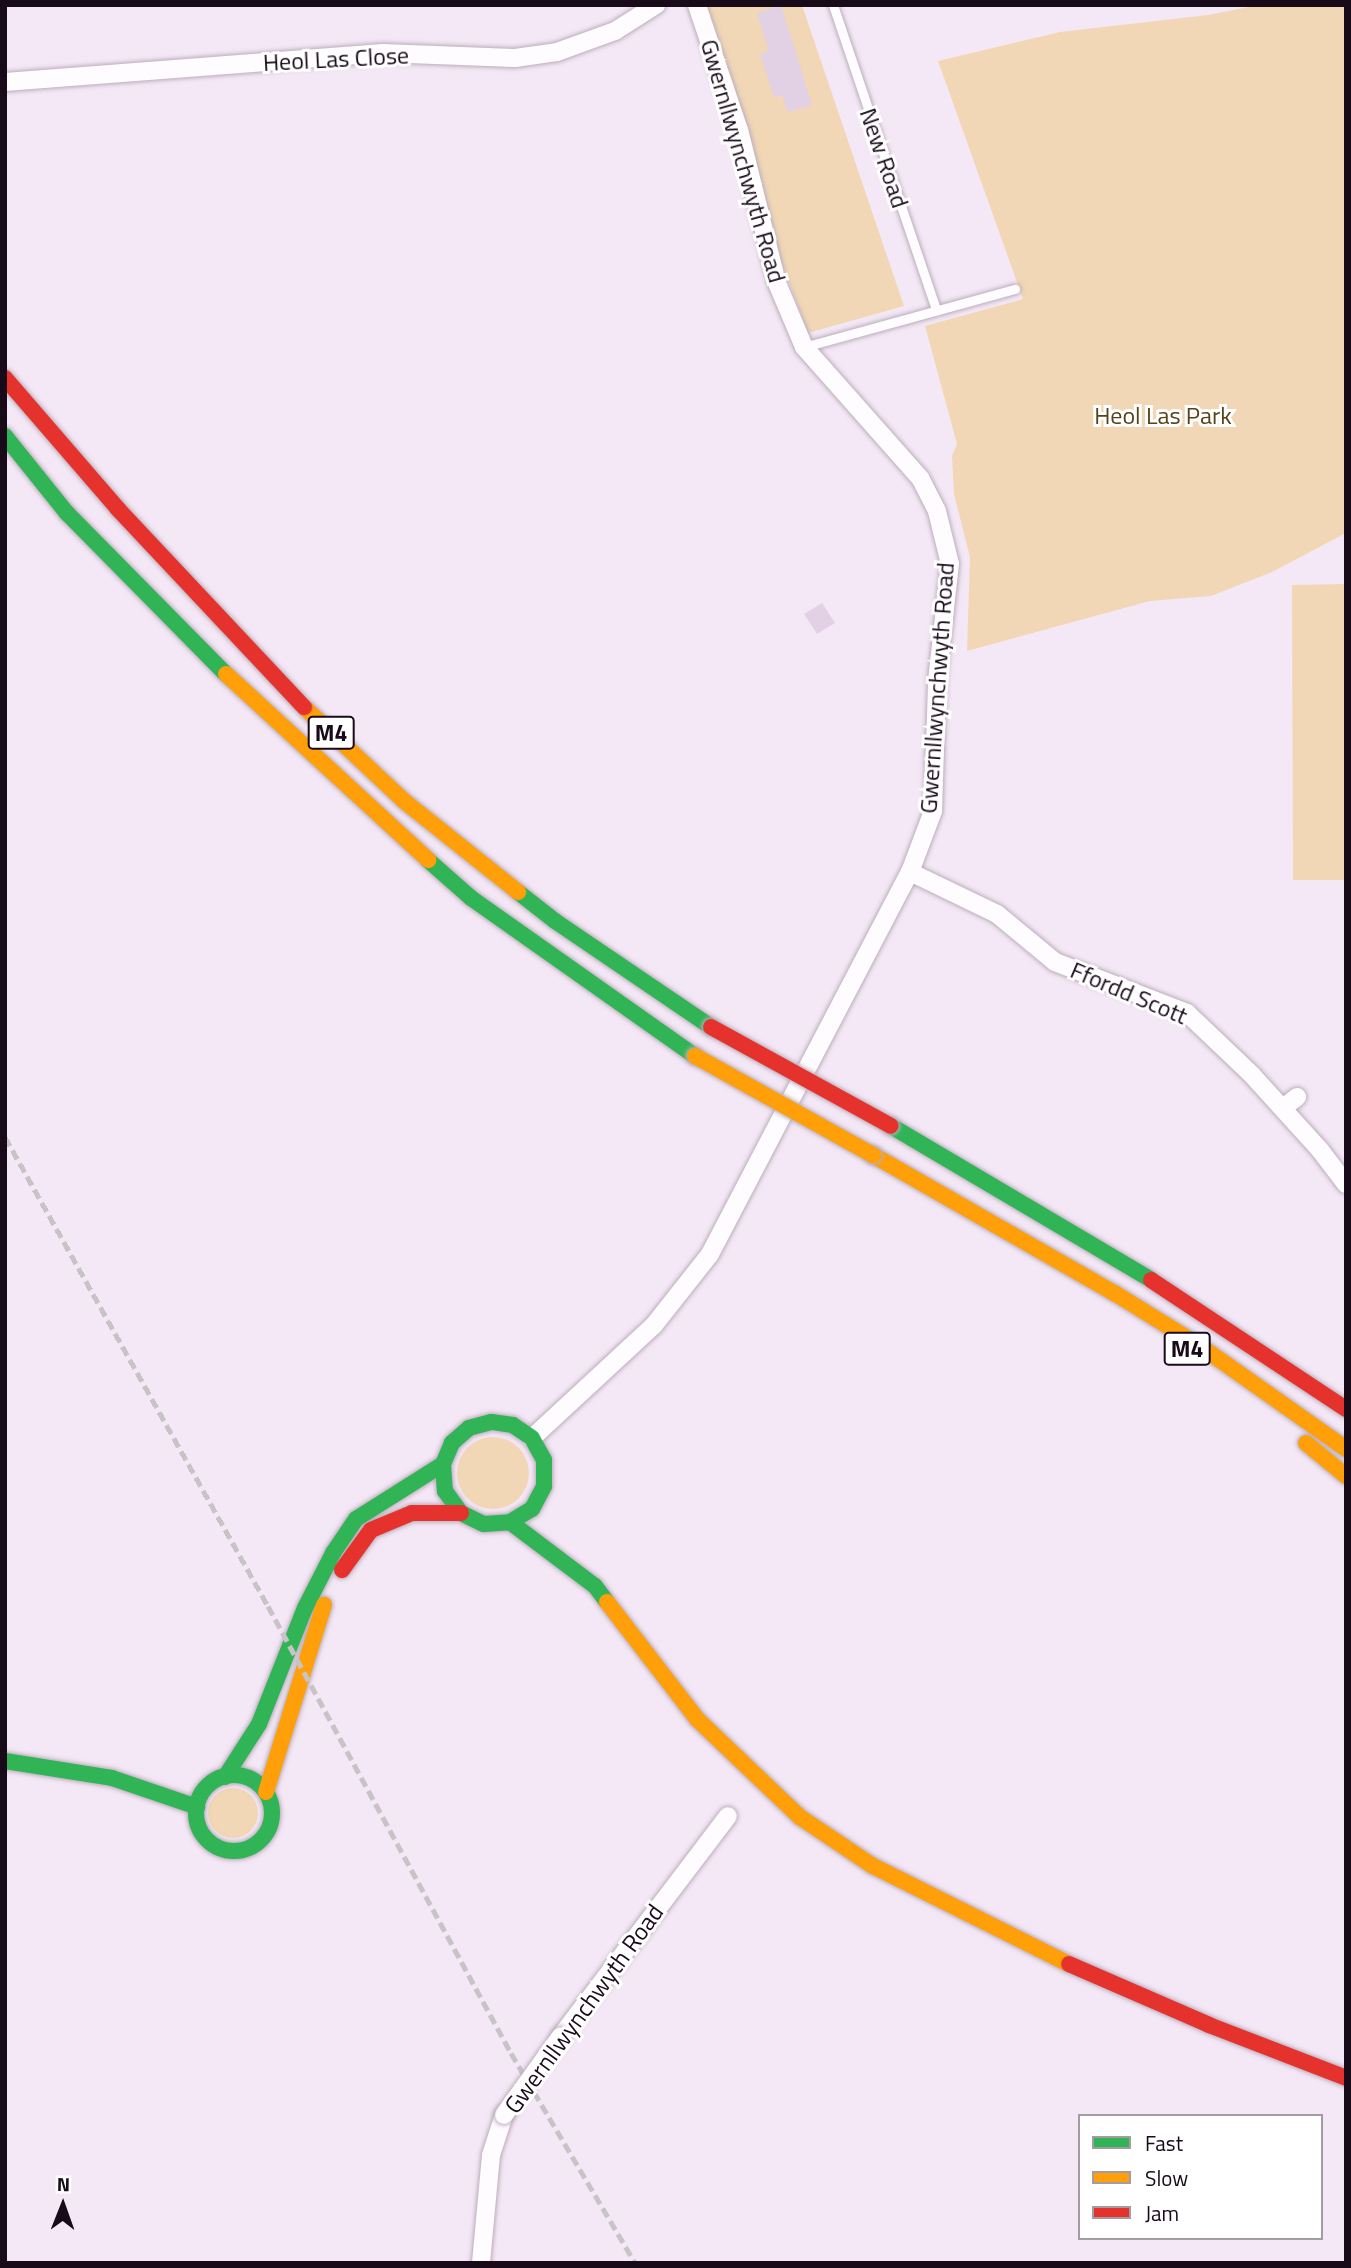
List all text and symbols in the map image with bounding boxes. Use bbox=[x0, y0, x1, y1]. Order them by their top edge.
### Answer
street label: Gwernllwynchwyth Road bbox=[694, 36, 792, 286]
street label: Heol Las Close bbox=[262, 41, 410, 77]
street label: New Road bbox=[854, 104, 914, 212]
park label: Heol Las Park bbox=[1094, 402, 1232, 430]
street label: Gwernllwynchwyth Road bbox=[914, 561, 960, 815]
road number: M4 bbox=[306, 713, 356, 752]
street label: Ffordd Scott bbox=[1066, 955, 1192, 1031]
road number: M4 bbox=[1162, 1330, 1212, 1368]
street label: Gwernllwynchwyth Road bbox=[498, 1899, 670, 2119]
legend bbox=[1078, 2114, 1323, 2240]
text: Fast bbox=[1145, 2127, 1183, 2159]
text: Slow bbox=[1145, 2162, 1188, 2194]
text: N bbox=[57, 2169, 70, 2198]
north arrow bbox=[28, 2170, 98, 2240]
text: Jam bbox=[1145, 2197, 1179, 2229]

